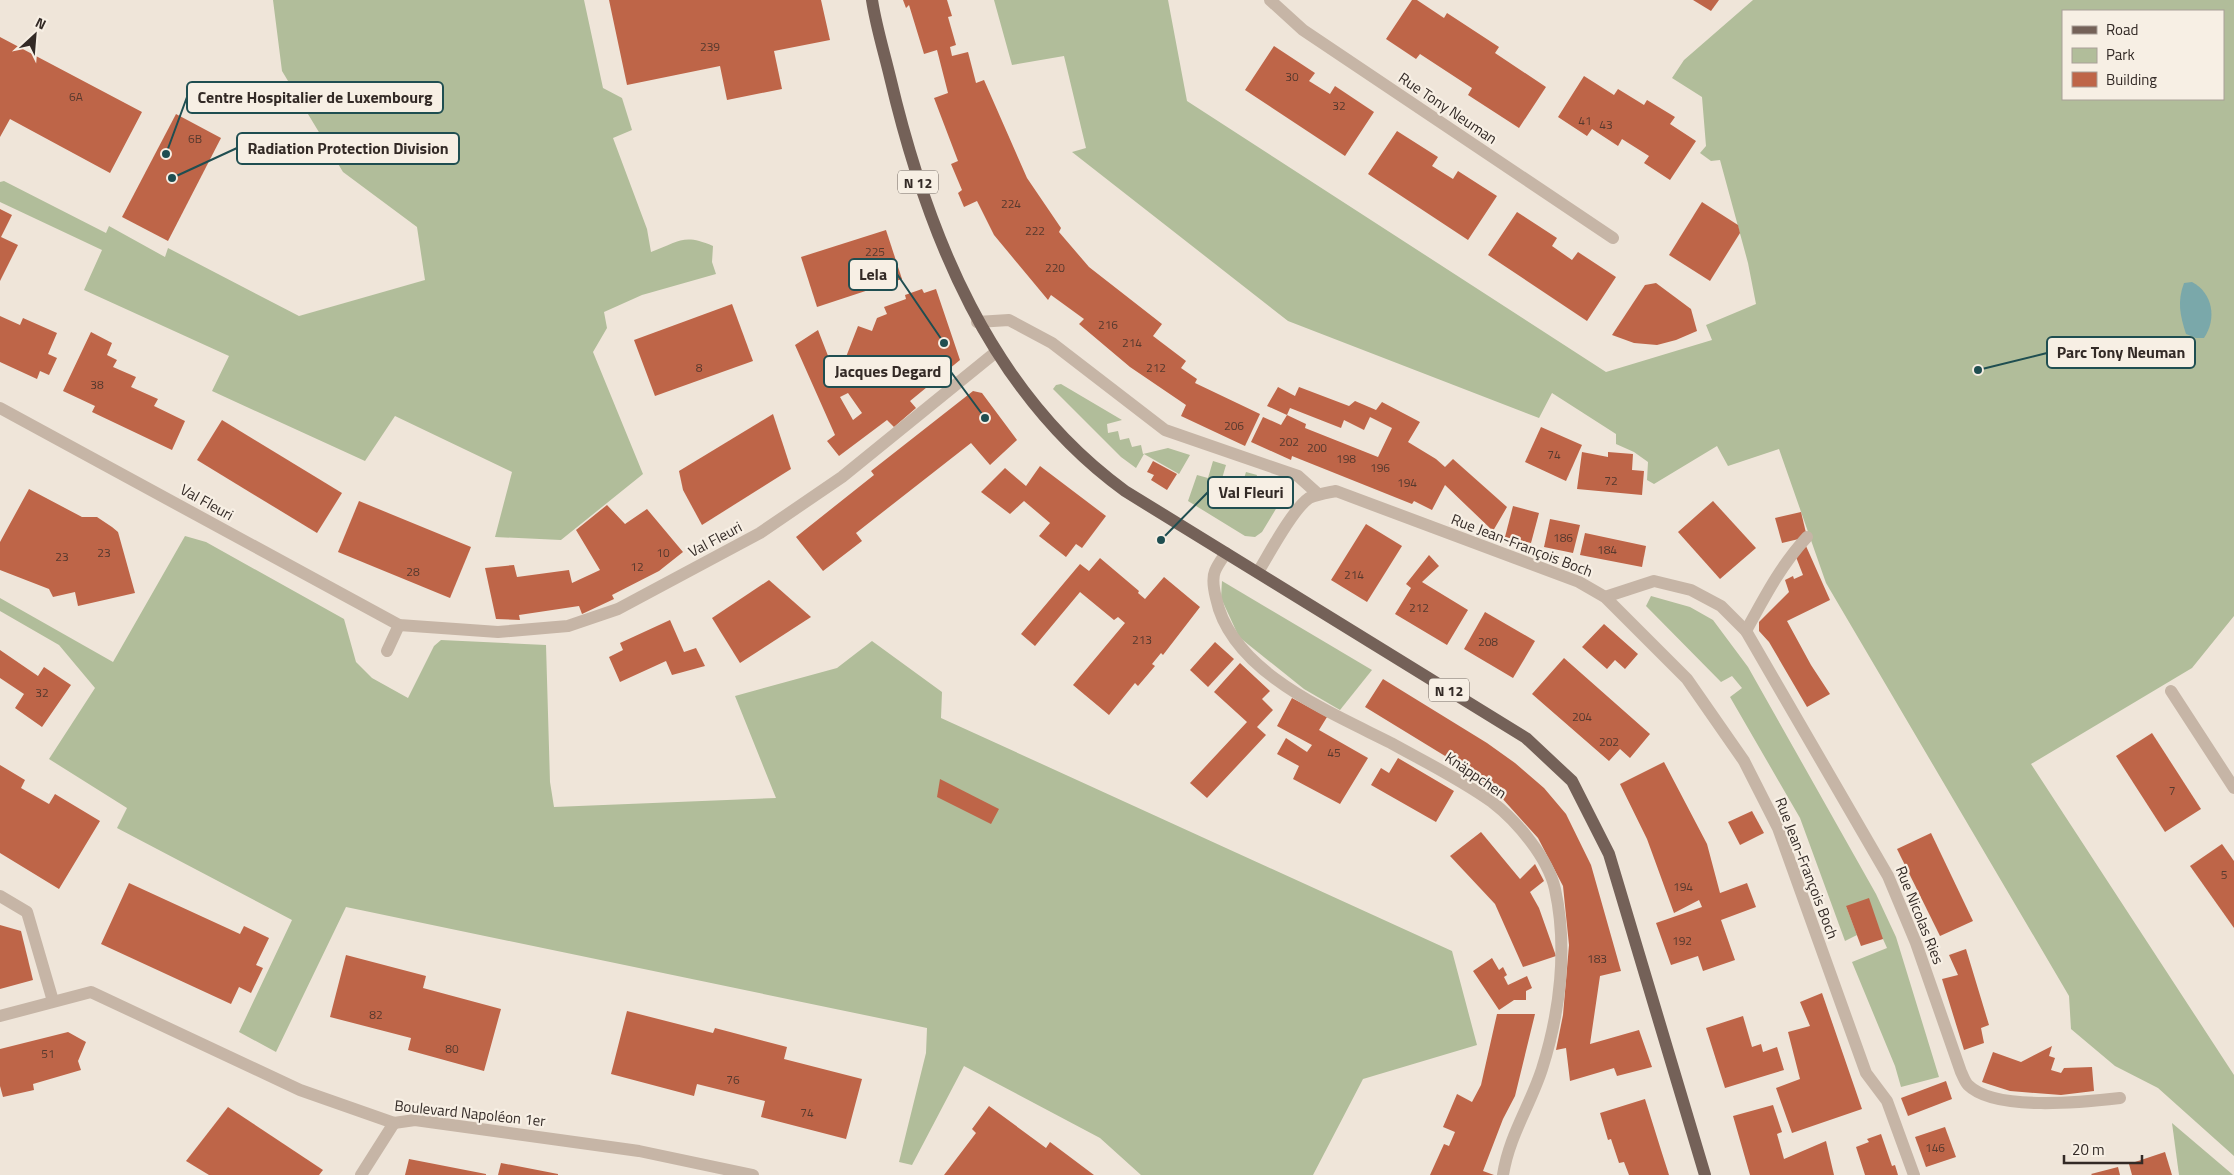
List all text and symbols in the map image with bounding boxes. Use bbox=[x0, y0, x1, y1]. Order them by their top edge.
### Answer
north arrow bbox=[10, 10, 60, 60]
legend bbox=[2062, 10, 2224, 100]
text: N bbox=[32, 11, 50, 34]
text: Road bbox=[2106, 18, 2138, 41]
house number: 239 bbox=[700, 37, 720, 56]
text: Park bbox=[2106, 43, 2135, 66]
street label: Rue Tony Neuman bbox=[1394, 66, 1502, 150]
house number: 30 bbox=[1285, 67, 1299, 86]
text: Building bbox=[2106, 68, 2157, 91]
callout: Centre Hospitalier de Luxembourg bbox=[187, 82, 443, 113]
text: Centre Hospitalier de Luxembourg bbox=[197, 85, 433, 109]
house number: 6A bbox=[69, 87, 83, 106]
house number: 32 bbox=[1332, 96, 1346, 115]
house number: 41 bbox=[1578, 111, 1592, 130]
house number: 43 bbox=[1599, 115, 1613, 134]
house number: 6B bbox=[188, 129, 202, 148]
callout: Radiation Protection Division bbox=[237, 133, 459, 164]
text: Radiation Protection Division bbox=[247, 136, 449, 160]
road number: N 12 bbox=[898, 170, 938, 193]
house number: 224 bbox=[1001, 194, 1021, 213]
house number: 222 bbox=[1025, 221, 1045, 240]
house number: 225 bbox=[865, 242, 885, 261]
house number: 220 bbox=[1045, 258, 1065, 277]
callout: Lela bbox=[849, 259, 897, 290]
text: Lela bbox=[859, 262, 887, 286]
house number: 216 bbox=[1098, 315, 1118, 334]
house number: 214 bbox=[1122, 333, 1142, 352]
callout: Parc Tony Neuman bbox=[2047, 337, 2195, 368]
text: Parc Tony Neuman bbox=[2057, 340, 2185, 364]
callout: Jacques Degard bbox=[824, 356, 951, 387]
house number: 8 bbox=[696, 358, 703, 377]
house number: 212 bbox=[1146, 358, 1166, 377]
text: Jacques Degard bbox=[835, 359, 941, 383]
house number: 38 bbox=[90, 375, 104, 394]
house number: 206 bbox=[1224, 416, 1244, 435]
house number: 202 bbox=[1279, 432, 1299, 451]
house number: 200 bbox=[1307, 438, 1327, 457]
house number: 74 bbox=[1547, 445, 1561, 464]
house number: 198 bbox=[1336, 449, 1356, 468]
house number: 196 bbox=[1370, 458, 1390, 477]
house number: 72 bbox=[1604, 471, 1618, 490]
house number: 194 bbox=[1397, 473, 1417, 492]
callout: Val Fleuri bbox=[1208, 477, 1293, 508]
street label: Val Fleuri bbox=[176, 478, 238, 526]
text: Val Fleuri bbox=[1218, 480, 1284, 504]
street label: Rue Jean-François Boch bbox=[1448, 507, 1596, 583]
street label: Val Fleuri bbox=[684, 515, 746, 563]
house number: 186 bbox=[1553, 528, 1573, 547]
house number: 184 bbox=[1597, 540, 1617, 559]
house number: 23 bbox=[97, 543, 111, 562]
house number: 10 bbox=[656, 543, 670, 562]
house number: 23 bbox=[55, 547, 69, 566]
house number: 12 bbox=[630, 557, 644, 576]
house number: 28 bbox=[406, 562, 420, 581]
house number: 214 bbox=[1344, 565, 1364, 584]
house number: 212 bbox=[1409, 598, 1429, 617]
house number: 213 bbox=[1132, 630, 1152, 649]
house number: 208 bbox=[1478, 632, 1498, 651]
road number: N 12 bbox=[1429, 678, 1469, 702]
house number: 32 bbox=[35, 683, 49, 702]
house number: 204 bbox=[1572, 707, 1592, 726]
house number: 202 bbox=[1599, 732, 1619, 751]
house number: 45 bbox=[1327, 743, 1341, 762]
street label: Knäppchen bbox=[1441, 746, 1511, 804]
house number: 7 bbox=[2169, 781, 2175, 800]
street label: Rue Jean-François Boch bbox=[1769, 794, 1845, 942]
street label: Rue Nicolas Ries bbox=[1890, 862, 1950, 968]
house number: 5 bbox=[2221, 865, 2228, 884]
house number: 194 bbox=[1673, 877, 1693, 896]
house number: 192 bbox=[1672, 931, 1692, 950]
house number: 183 bbox=[1587, 949, 1607, 968]
house number: 82 bbox=[369, 1005, 383, 1024]
house number: 80 bbox=[445, 1039, 459, 1058]
house number: 51 bbox=[41, 1044, 55, 1063]
house number: 76 bbox=[726, 1070, 740, 1089]
street label: Boulevard Napoléon 1er bbox=[393, 1094, 547, 1132]
house number: 74 bbox=[800, 1103, 814, 1122]
scale bar bbox=[2064, 1132, 2142, 1164]
house number: 146 bbox=[1925, 1138, 1945, 1157]
text: 20 m bbox=[2072, 1138, 2105, 1161]

